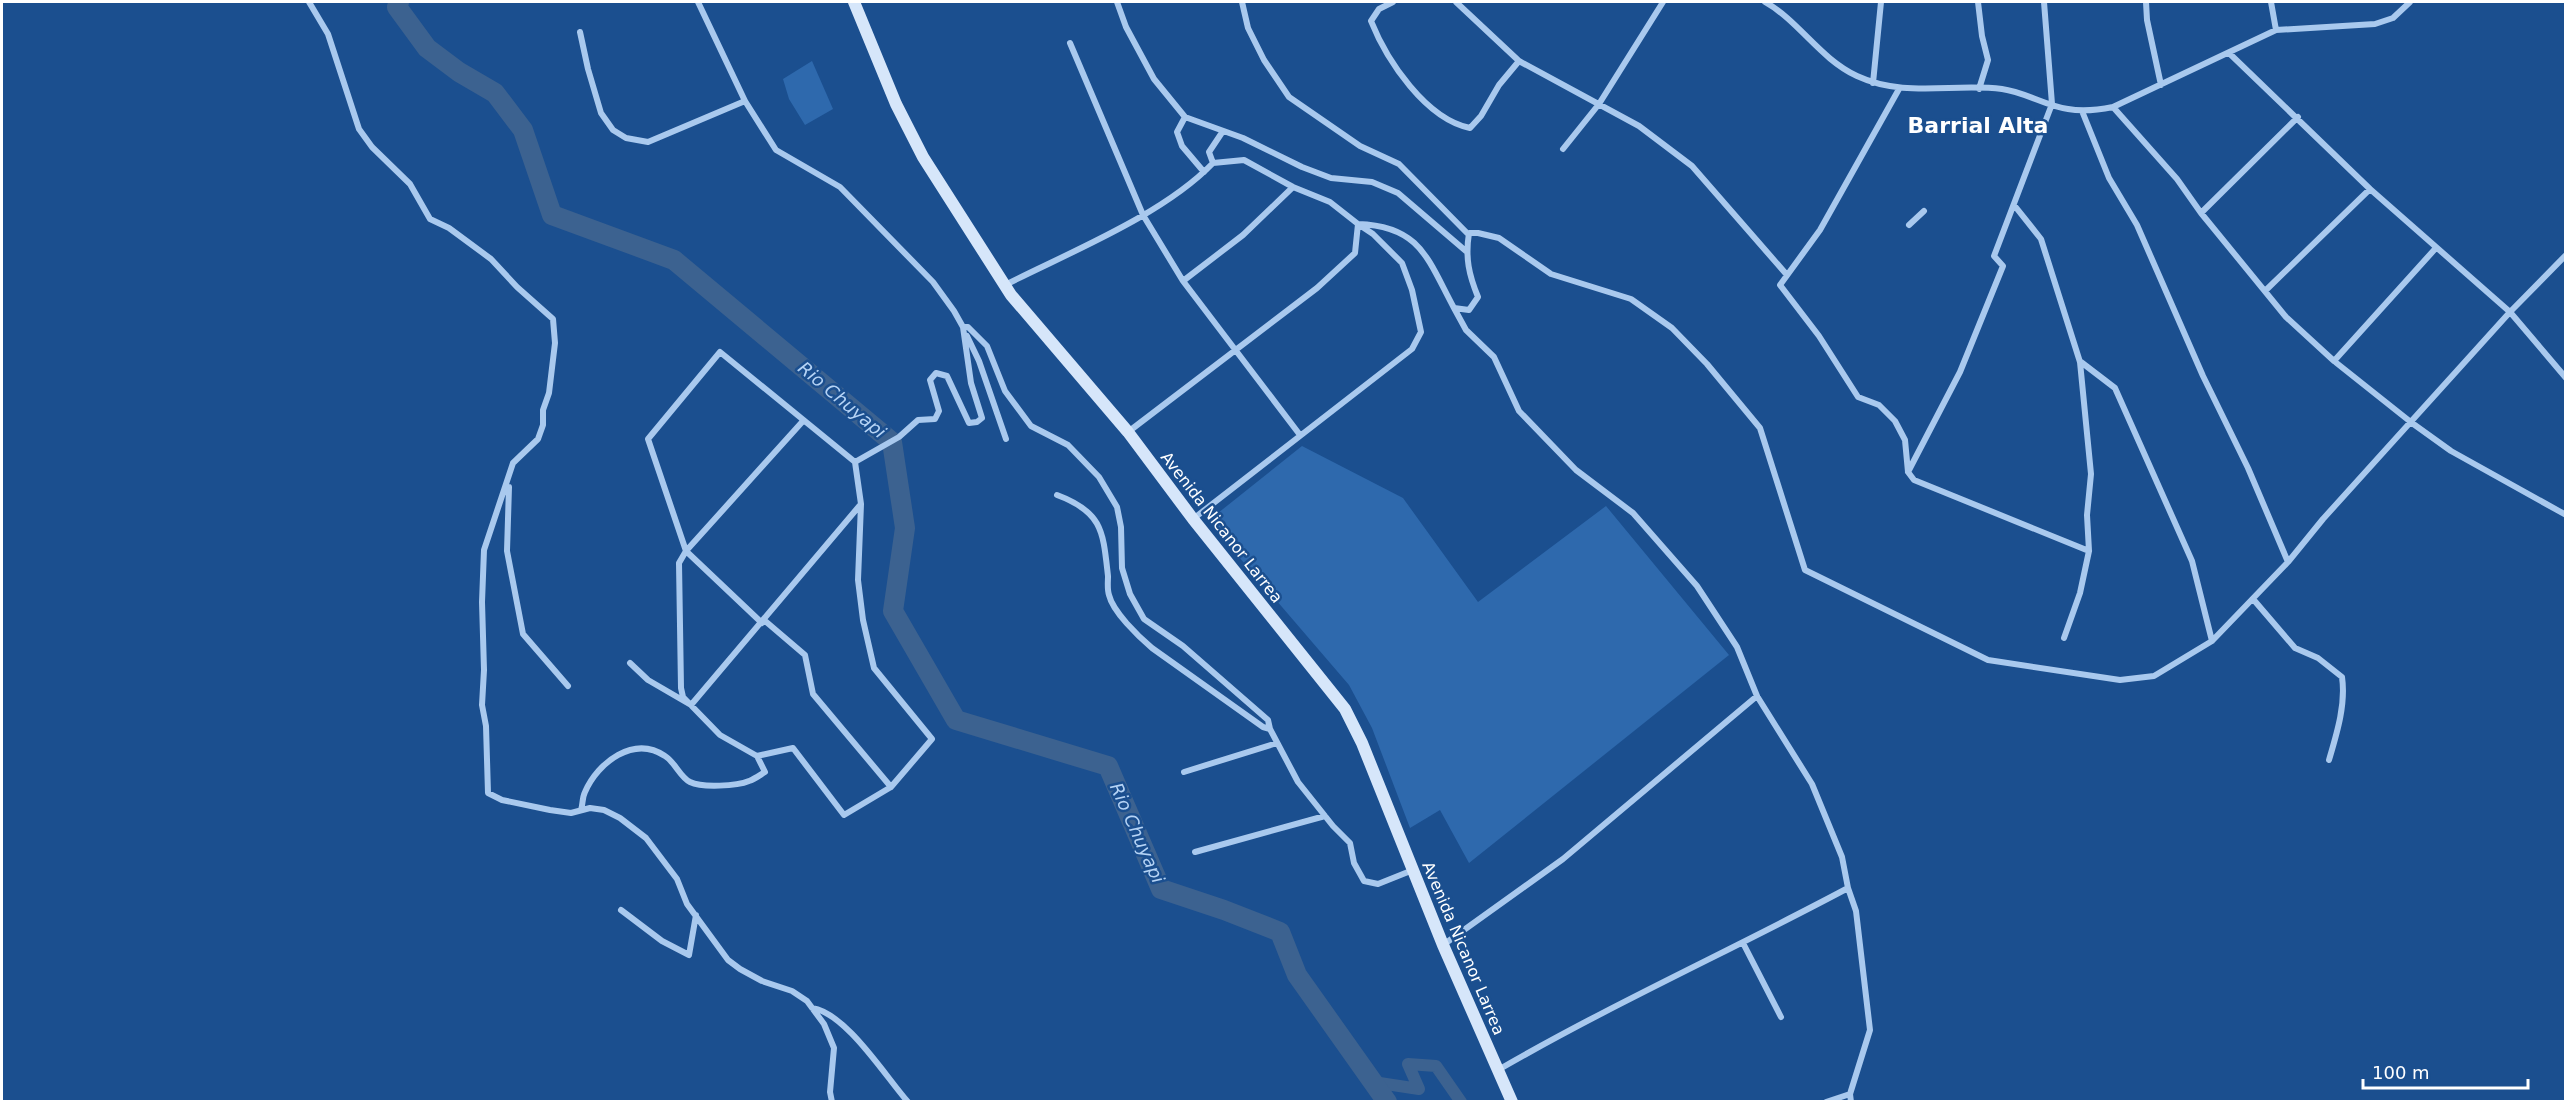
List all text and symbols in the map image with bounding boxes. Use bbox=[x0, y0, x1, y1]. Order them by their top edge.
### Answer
district label: Barrial Alta bbox=[1908, 113, 2048, 138]
water label: Rio Chuyapi bbox=[794, 357, 890, 442]
street label: Avenida Nicanor Larrea bbox=[1157, 448, 1286, 607]
water label: Rio Chuyapi bbox=[1106, 779, 1169, 886]
street label: Avenida Nicanor Larrea bbox=[1418, 859, 1509, 1038]
scale bar bbox=[2363, 1052, 2528, 1090]
text: 100 m bbox=[2372, 1062, 2430, 1083]

